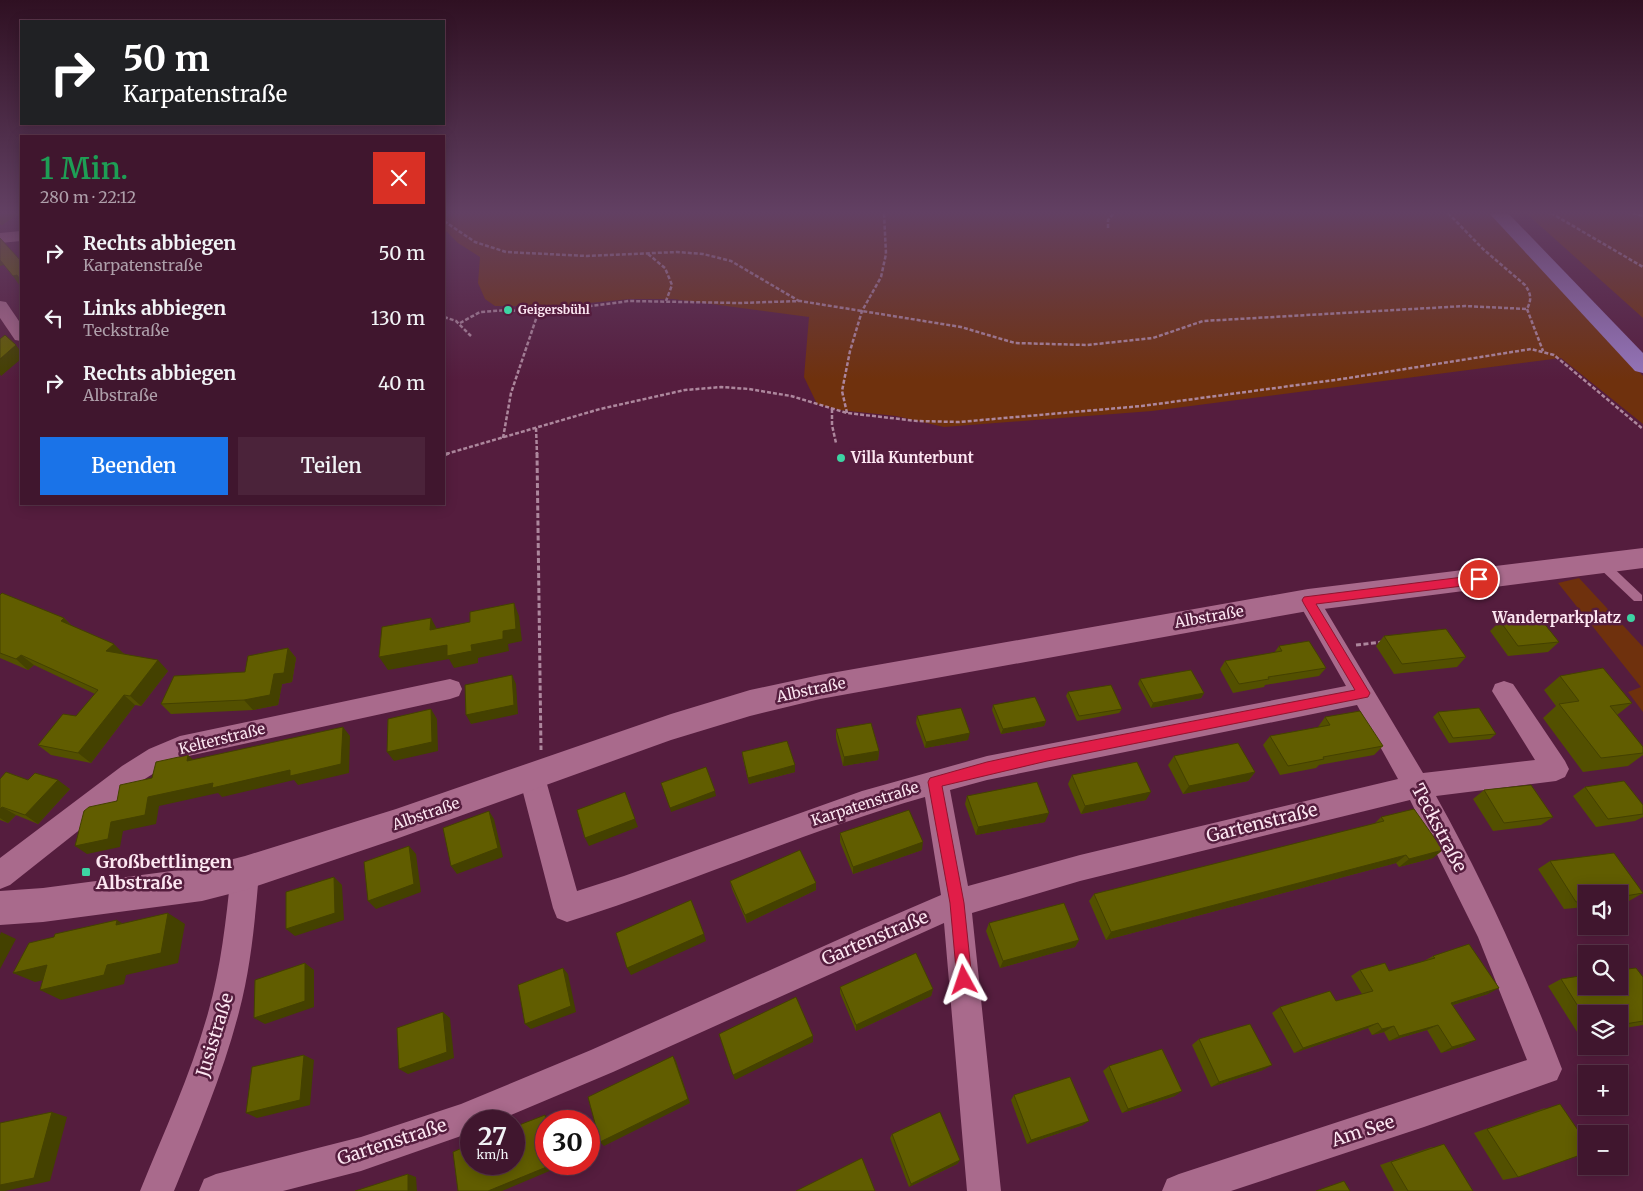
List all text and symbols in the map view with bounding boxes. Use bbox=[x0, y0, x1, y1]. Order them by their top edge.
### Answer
text: 50 m bbox=[123, 37, 210, 81]
icon: right bbox=[40, 40, 105, 105]
text: Karpatenstraße bbox=[123, 80, 287, 108]
text: 1 Min. bbox=[40, 149, 128, 187]
button: close bbox=[373, 152, 425, 204]
text: 280 m · 22:12 bbox=[40, 187, 136, 207]
text: Rechts abbiegen bbox=[83, 231, 236, 255]
icon: right bbox=[40, 239, 68, 267]
text: 50 m bbox=[379, 241, 425, 265]
text: Karpatenstraße bbox=[83, 255, 202, 275]
text: Links abbiegen bbox=[83, 296, 226, 320]
place label: Geigersbühl bbox=[518, 302, 590, 317]
icon: left bbox=[40, 304, 68, 332]
marker: Geigersbühl bbox=[502, 304, 514, 316]
text: 130 m bbox=[371, 306, 425, 330]
text: Teckstraße bbox=[83, 320, 169, 340]
text: Rechts abbiegen bbox=[83, 361, 236, 385]
icon: right bbox=[40, 369, 68, 397]
text: 40 m bbox=[378, 371, 425, 395]
text: Albstraße bbox=[83, 385, 158, 405]
button: Beenden bbox=[40, 437, 228, 495]
button: Teilen bbox=[238, 437, 425, 495]
place label: Villa Kunterbunt bbox=[850, 448, 974, 467]
marker: Villa Kunterbunt bbox=[835, 452, 847, 464]
pin bbox=[1458, 558, 1500, 600]
icon: arrive bbox=[1465, 565, 1493, 593]
street label: Albstraße bbox=[1172, 601, 1245, 632]
place label: Wanderparkplatz bbox=[1491, 608, 1621, 627]
marker: Wanderparkplatz bbox=[1625, 612, 1637, 624]
street label: Albstraße bbox=[774, 673, 847, 706]
street label: Kelterstraße bbox=[177, 719, 267, 758]
street label: Karpatenstraße bbox=[809, 777, 921, 830]
street label: Teckstraße bbox=[1407, 780, 1472, 876]
street label: Albstraße bbox=[389, 793, 462, 834]
street label: Gartenstraße bbox=[1204, 798, 1320, 847]
place label: Großbettlingen Albstraße bbox=[95, 850, 232, 894]
marker: Großbettlingen Albstraße bbox=[80, 866, 92, 878]
map controls bbox=[1578, 885, 1628, 1175]
button: sound bbox=[1578, 885, 1628, 935]
street label: Gartenstraße bbox=[818, 905, 932, 970]
button: search bbox=[1578, 945, 1628, 995]
position arrow bbox=[937, 953, 989, 1005]
street label: Jusistraße bbox=[191, 990, 238, 1081]
button: layers bbox=[1578, 1005, 1628, 1055]
button: + bbox=[1578, 1065, 1628, 1115]
speed limit sign: 30 bbox=[535, 1110, 600, 1175]
street label: Am See bbox=[1327, 1110, 1397, 1152]
street label: Gartenstraße bbox=[334, 1113, 449, 1170]
text: 27 bbox=[478, 1120, 507, 1152]
button: − bbox=[1578, 1125, 1628, 1175]
text: km/h bbox=[477, 1147, 508, 1162]

